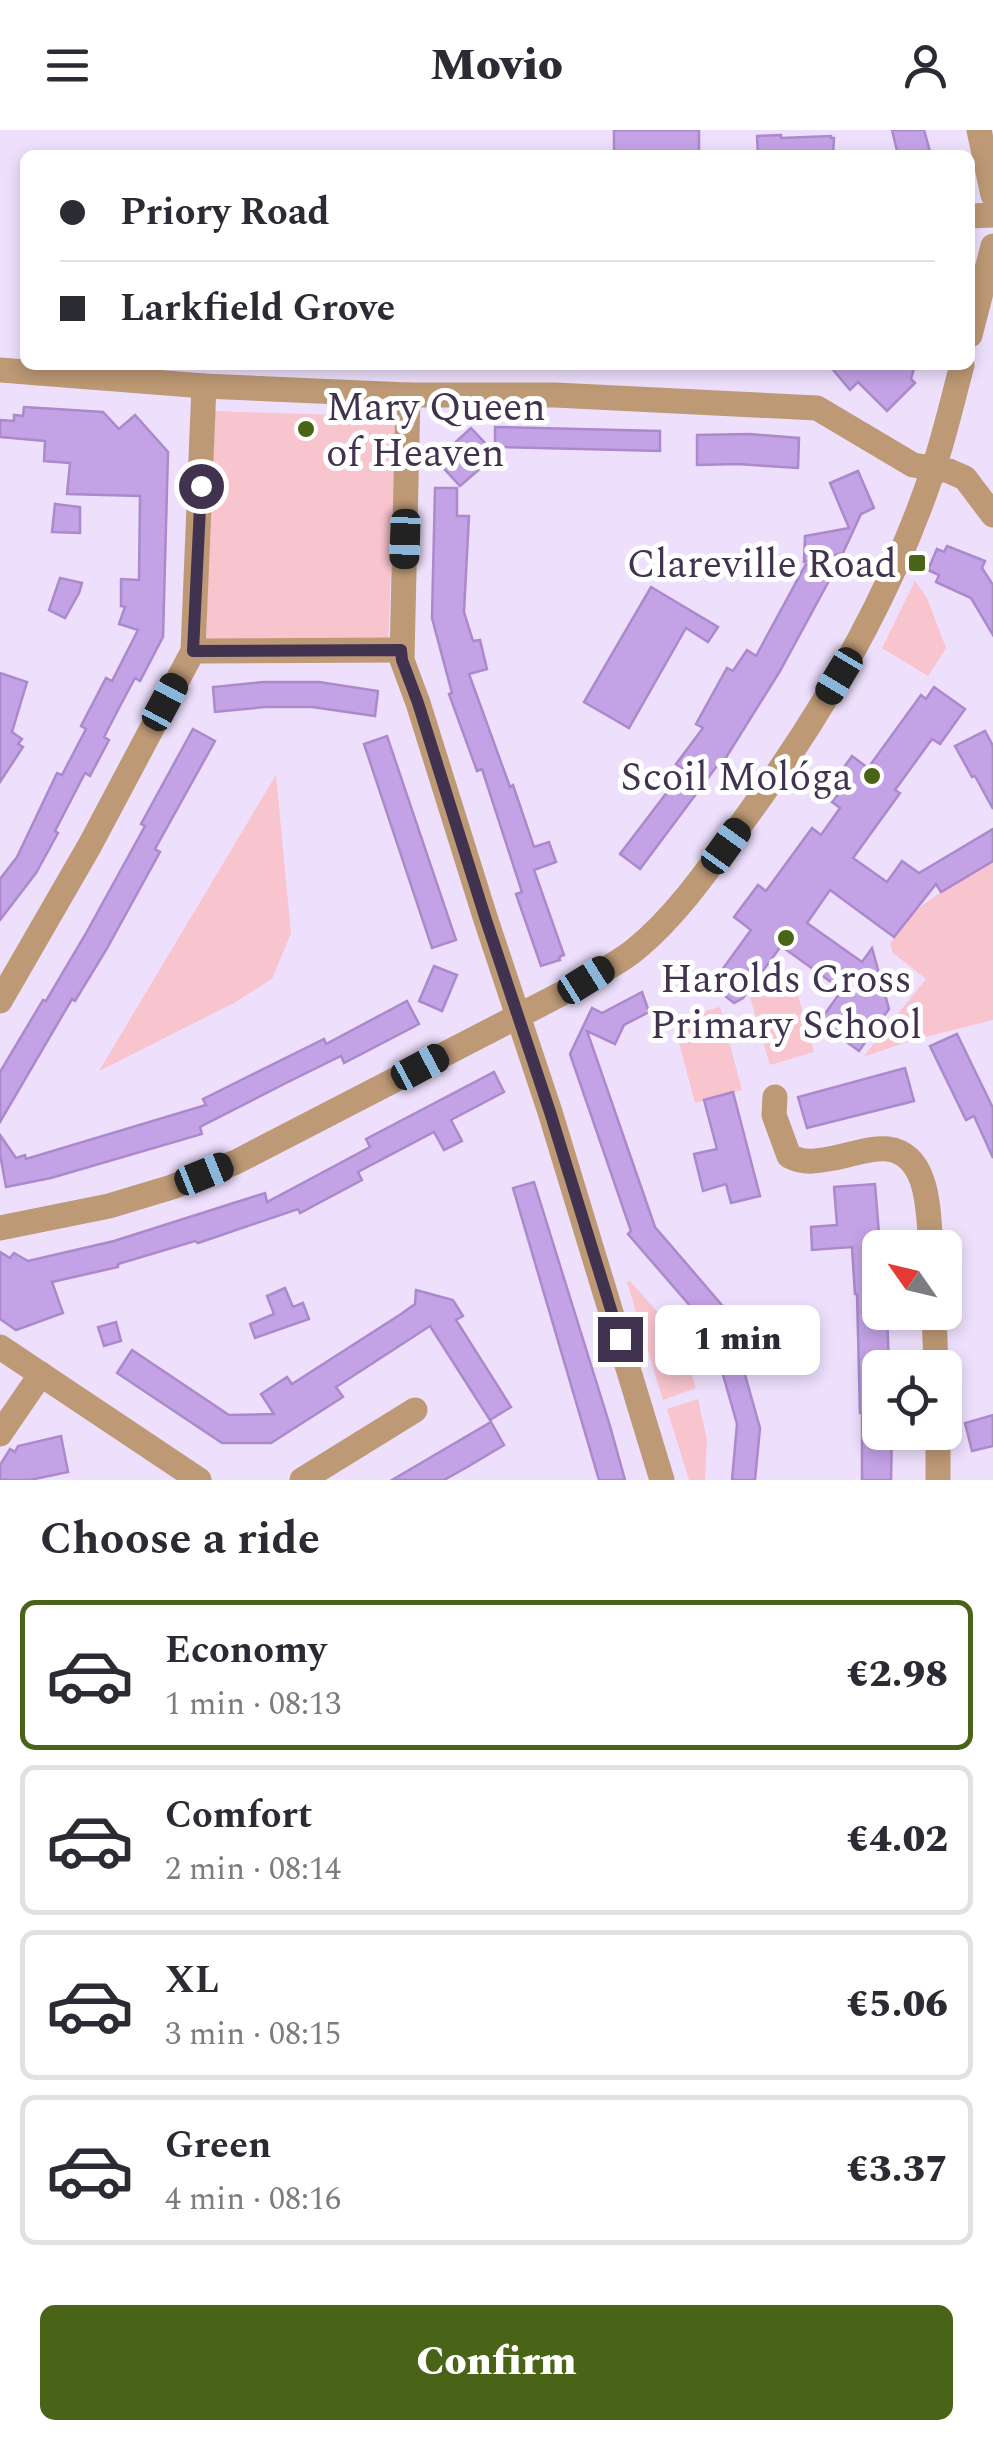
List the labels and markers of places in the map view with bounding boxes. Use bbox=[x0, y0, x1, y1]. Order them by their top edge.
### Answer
place label: Mary Queen of Heaven bbox=[326, 378, 546, 485]
marker: Mary Queen of Heaven bbox=[295, 418, 317, 440]
place label: Clareville Road bbox=[627, 535, 897, 596]
marker: Clareville Road bbox=[906, 552, 928, 574]
place label: Scoil Mológa bbox=[621, 748, 852, 809]
marker: Scoil Mológa bbox=[861, 765, 883, 787]
marker: Harolds Cross Primary School bbox=[775, 927, 797, 949]
place label: Harolds Cross Primary School bbox=[650, 950, 922, 1057]

